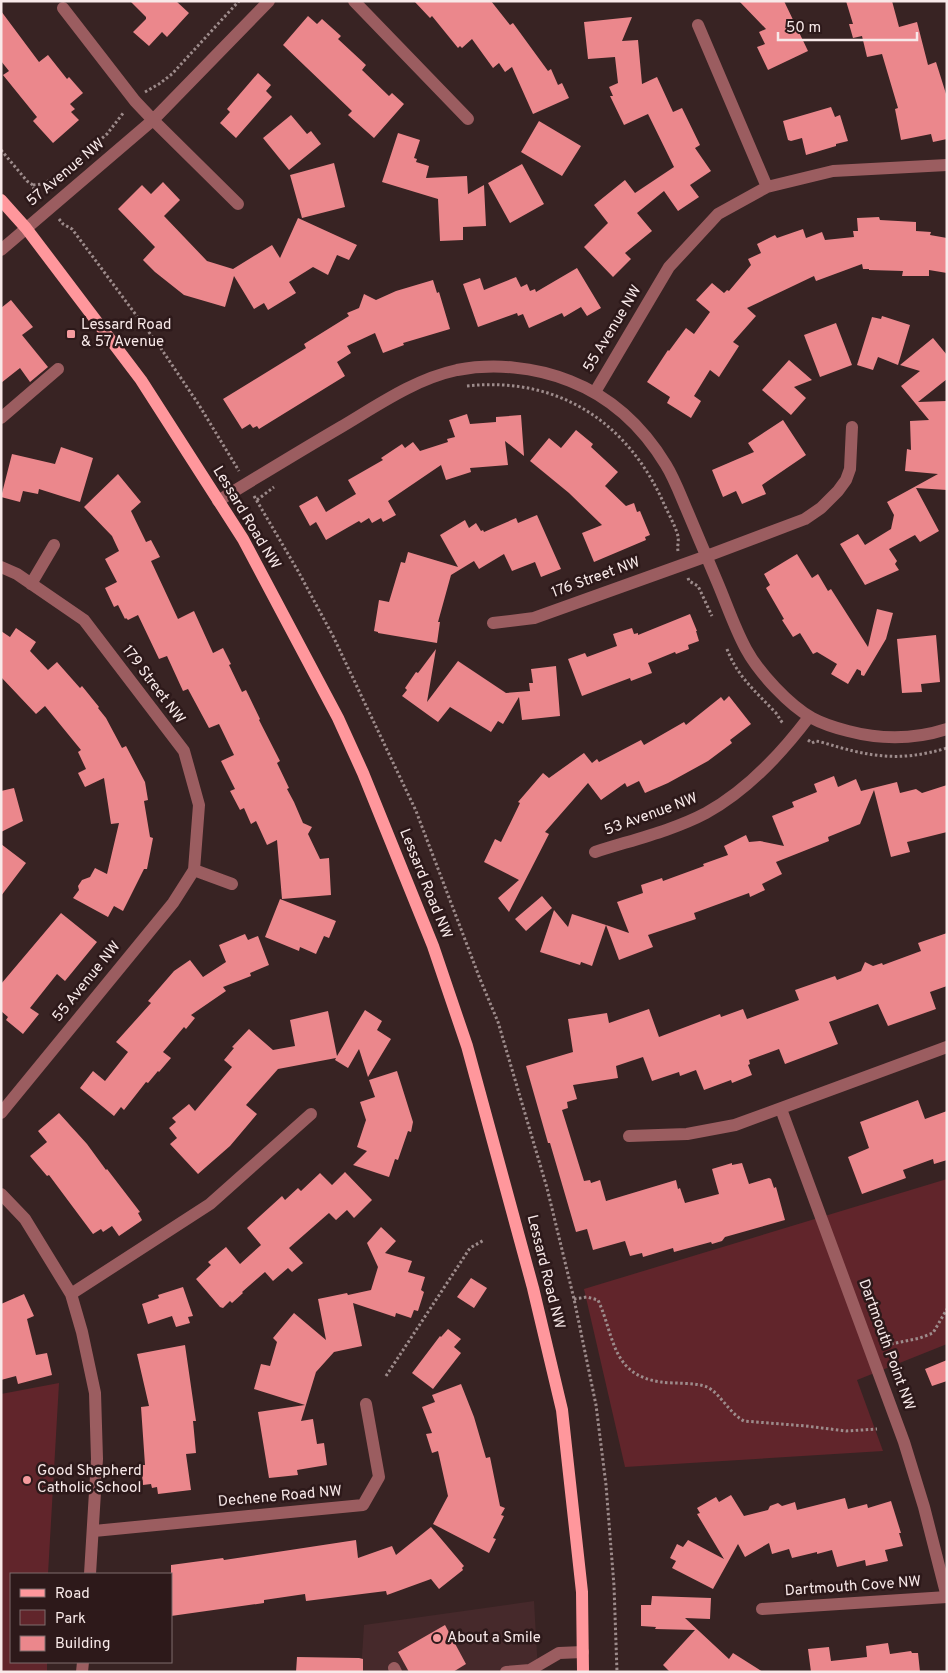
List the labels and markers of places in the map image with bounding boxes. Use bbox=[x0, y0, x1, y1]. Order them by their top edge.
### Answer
place label: Lessard Road & 57 Avenue bbox=[81, 316, 171, 352]
marker: Lessard Road & 57 Avenue bbox=[65, 328, 77, 340]
place label: Good Shepherd Catholic School bbox=[37, 1462, 142, 1498]
marker: Good Shepherd Catholic School bbox=[21, 1474, 33, 1486]
place label: About a Smile bbox=[447, 1629, 541, 1648]
marker: About a Smile bbox=[431, 1632, 443, 1644]

